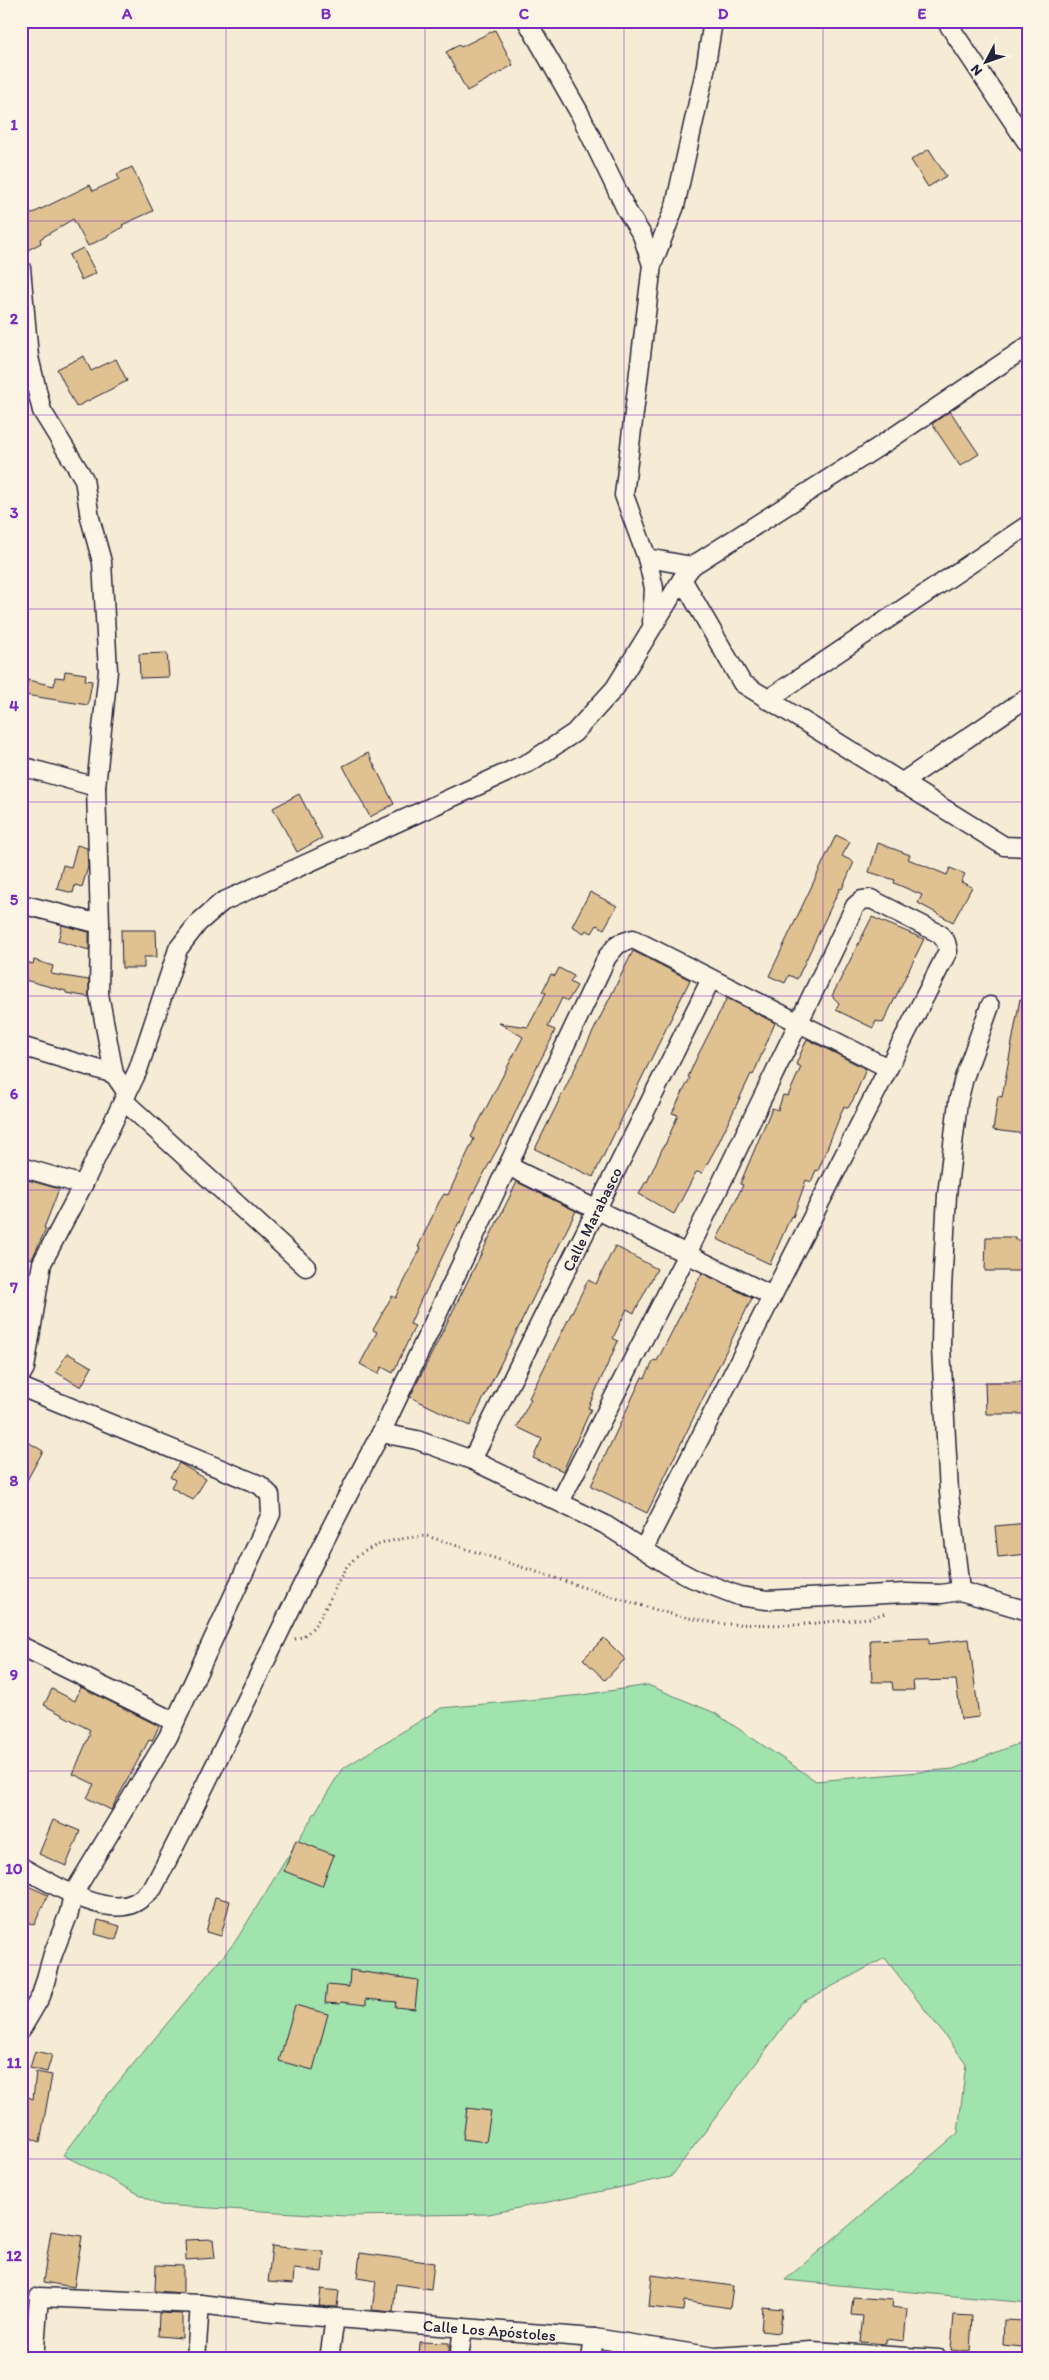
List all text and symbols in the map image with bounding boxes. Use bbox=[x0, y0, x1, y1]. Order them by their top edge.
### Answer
text: A bbox=[121, 4, 133, 23]
text: B bbox=[321, 4, 332, 23]
text: C bbox=[519, 4, 530, 23]
text: D bbox=[718, 4, 729, 23]
text: E bbox=[918, 4, 927, 23]
north arrow bbox=[962, 38, 1012, 88]
text: N bbox=[967, 61, 986, 79]
text: 1 bbox=[10, 115, 18, 134]
text: 2 bbox=[10, 309, 19, 328]
text: 3 bbox=[10, 503, 19, 522]
text: 4 bbox=[9, 696, 19, 715]
text: 5 bbox=[10, 890, 19, 909]
text: 6 bbox=[10, 1084, 19, 1103]
street label: Calle Marabasco bbox=[558, 1164, 626, 1275]
text: 7 bbox=[9, 1278, 18, 1297]
text: 8 bbox=[10, 1471, 19, 1490]
text: 9 bbox=[10, 1665, 18, 1684]
text: 10 bbox=[5, 1859, 23, 1878]
text: 11 bbox=[7, 2053, 22, 2072]
text: 12 bbox=[6, 2246, 23, 2265]
street label: Calle Los Apóstoles bbox=[422, 2316, 557, 2345]

